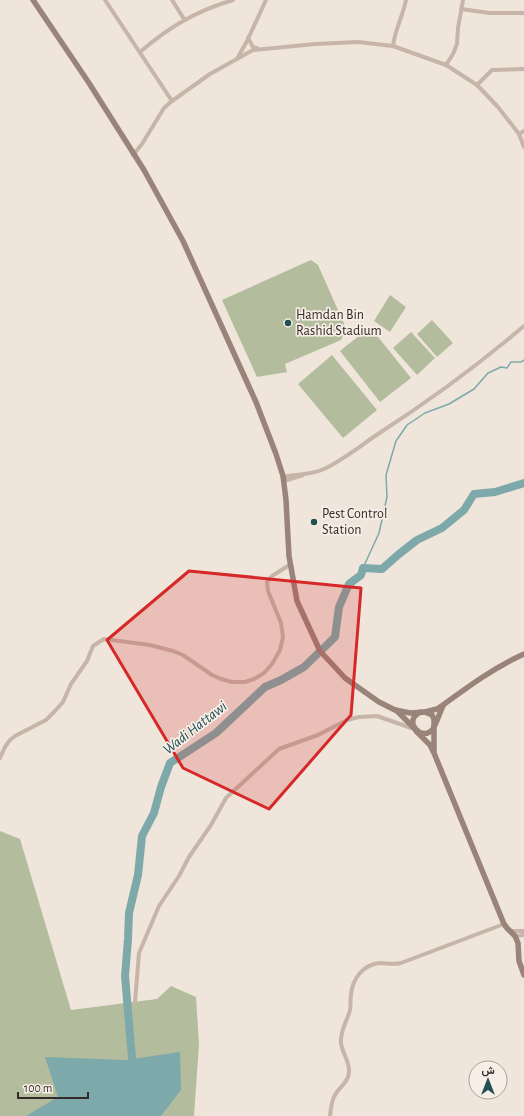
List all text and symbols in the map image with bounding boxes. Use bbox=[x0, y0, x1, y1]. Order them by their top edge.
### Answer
place label: Hamdan Bin Rashid Stadium bbox=[296, 308, 382, 338]
marker: Hamdan Bin Rashid Stadium bbox=[283, 318, 293, 328]
place label: Pest Control Station bbox=[322, 507, 387, 537]
marker: Pest Control Station bbox=[309, 517, 319, 527]
water label: Wadi Hattawi bbox=[160, 699, 230, 757]
north arrow bbox=[468, 1060, 508, 1100]
text: ش bbox=[481, 1065, 495, 1077]
scale bar bbox=[18, 1074, 88, 1100]
text: 100 m bbox=[24, 1082, 52, 1094]

